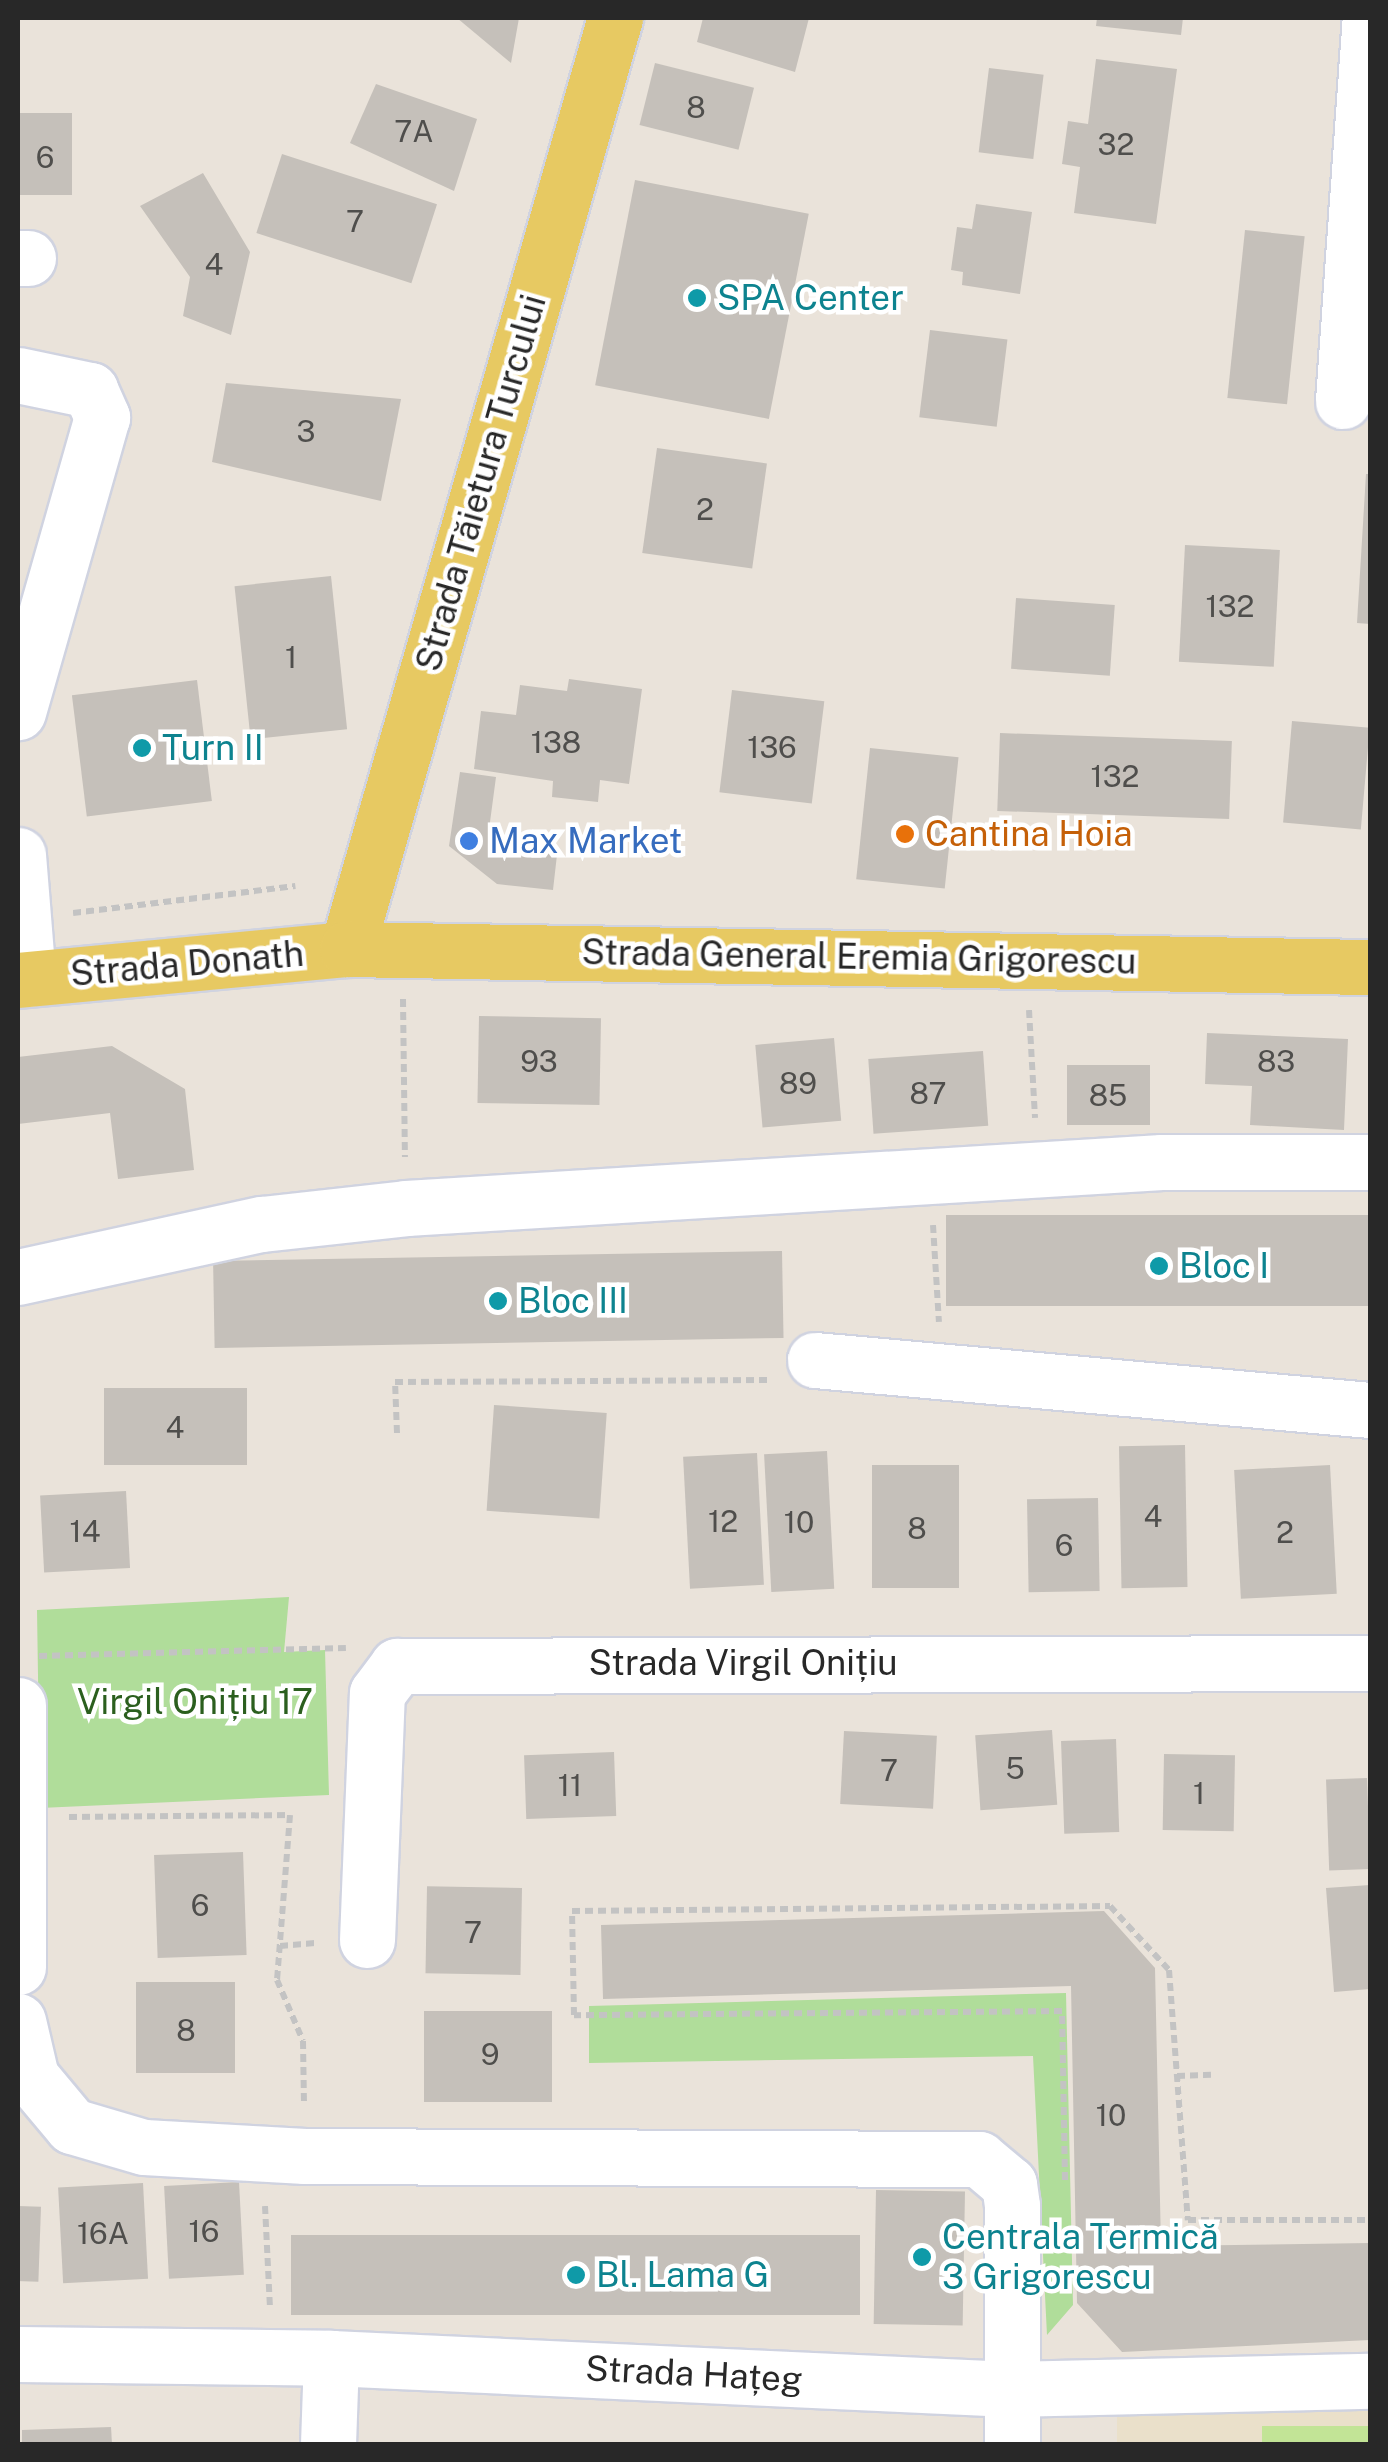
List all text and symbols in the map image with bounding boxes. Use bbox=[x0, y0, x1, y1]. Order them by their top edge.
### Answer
house number: 8 bbox=[686, 89, 706, 125]
house number: 7A bbox=[394, 113, 434, 149]
house number: 32 bbox=[1098, 126, 1134, 162]
house number: 6 bbox=[36, 139, 54, 175]
house number: 7 bbox=[346, 203, 364, 239]
house number: 4 bbox=[205, 246, 223, 282]
place label: SPA Center bbox=[717, 277, 904, 319]
marker: SPA Center bbox=[686, 287, 708, 309]
street label: Strada Tăietura Turcului bbox=[407, 290, 555, 676]
house number: 3 bbox=[297, 413, 315, 449]
house number: 2 bbox=[696, 491, 714, 527]
house number: 132 bbox=[1206, 588, 1254, 624]
house number: 1 bbox=[285, 639, 297, 675]
house number: 138 bbox=[531, 724, 581, 760]
place label: Turn II bbox=[162, 727, 264, 769]
house number: 136 bbox=[747, 729, 797, 765]
marker: Turn II bbox=[131, 737, 153, 759]
house number: 132 bbox=[1091, 758, 1139, 794]
place label: Cantina Hoia bbox=[925, 813, 1133, 855]
place label: Max Market bbox=[489, 820, 682, 862]
marker: Cantina Hoia bbox=[894, 823, 916, 845]
marker: Max Market bbox=[458, 830, 480, 852]
street label: Strada General Eremia Grigorescu bbox=[581, 931, 1137, 983]
street label: Strada Donath bbox=[69, 933, 305, 995]
house number: 93 bbox=[520, 1043, 558, 1079]
house number: 83 bbox=[1257, 1043, 1295, 1079]
house number: 89 bbox=[779, 1065, 817, 1101]
house number: 87 bbox=[910, 1075, 946, 1111]
house number: 85 bbox=[1089, 1077, 1127, 1113]
place label: Bloc I bbox=[1179, 1245, 1269, 1287]
marker: Bloc I bbox=[1148, 1255, 1170, 1277]
place label: Bloc III bbox=[518, 1280, 628, 1322]
marker: Bloc III bbox=[487, 1290, 509, 1312]
house number: 4 bbox=[166, 1409, 184, 1445]
house number: 4 bbox=[1144, 1498, 1162, 1534]
house number: 12 bbox=[708, 1503, 738, 1539]
house number: 10 bbox=[784, 1504, 814, 1540]
house number: 8 bbox=[907, 1510, 927, 1546]
house number: 14 bbox=[69, 1513, 101, 1549]
house number: 2 bbox=[1276, 1514, 1294, 1550]
house number: 6 bbox=[1055, 1527, 1073, 1563]
street label: Strada Virgil Onițiu bbox=[588, 1642, 898, 1684]
park label: Virgil Onițiu 17 bbox=[77, 1681, 313, 1723]
house number: 5 bbox=[1005, 1750, 1025, 1786]
house number: 7 bbox=[880, 1752, 898, 1788]
house number: 11 bbox=[558, 1767, 582, 1803]
house number: 1 bbox=[1193, 1775, 1205, 1811]
house number: 6 bbox=[191, 1887, 209, 1923]
house number: 7 bbox=[464, 1914, 482, 1950]
house number: 8 bbox=[176, 2012, 196, 2048]
house number: 9 bbox=[481, 2036, 499, 2072]
house number: 10 bbox=[1096, 2097, 1126, 2133]
house number: 16 bbox=[189, 2213, 219, 2249]
house number: 16A bbox=[77, 2215, 129, 2251]
place label: Centrala Termică 3 Grigorescu bbox=[942, 2216, 1219, 2298]
marker: Centrala Termică 3 Grigorescu bbox=[911, 2246, 933, 2268]
place label: Bl. Lama G bbox=[596, 2254, 769, 2296]
marker: Bl. Lama G bbox=[565, 2264, 587, 2286]
street label: Strada Hațeg bbox=[584, 2347, 804, 2401]

